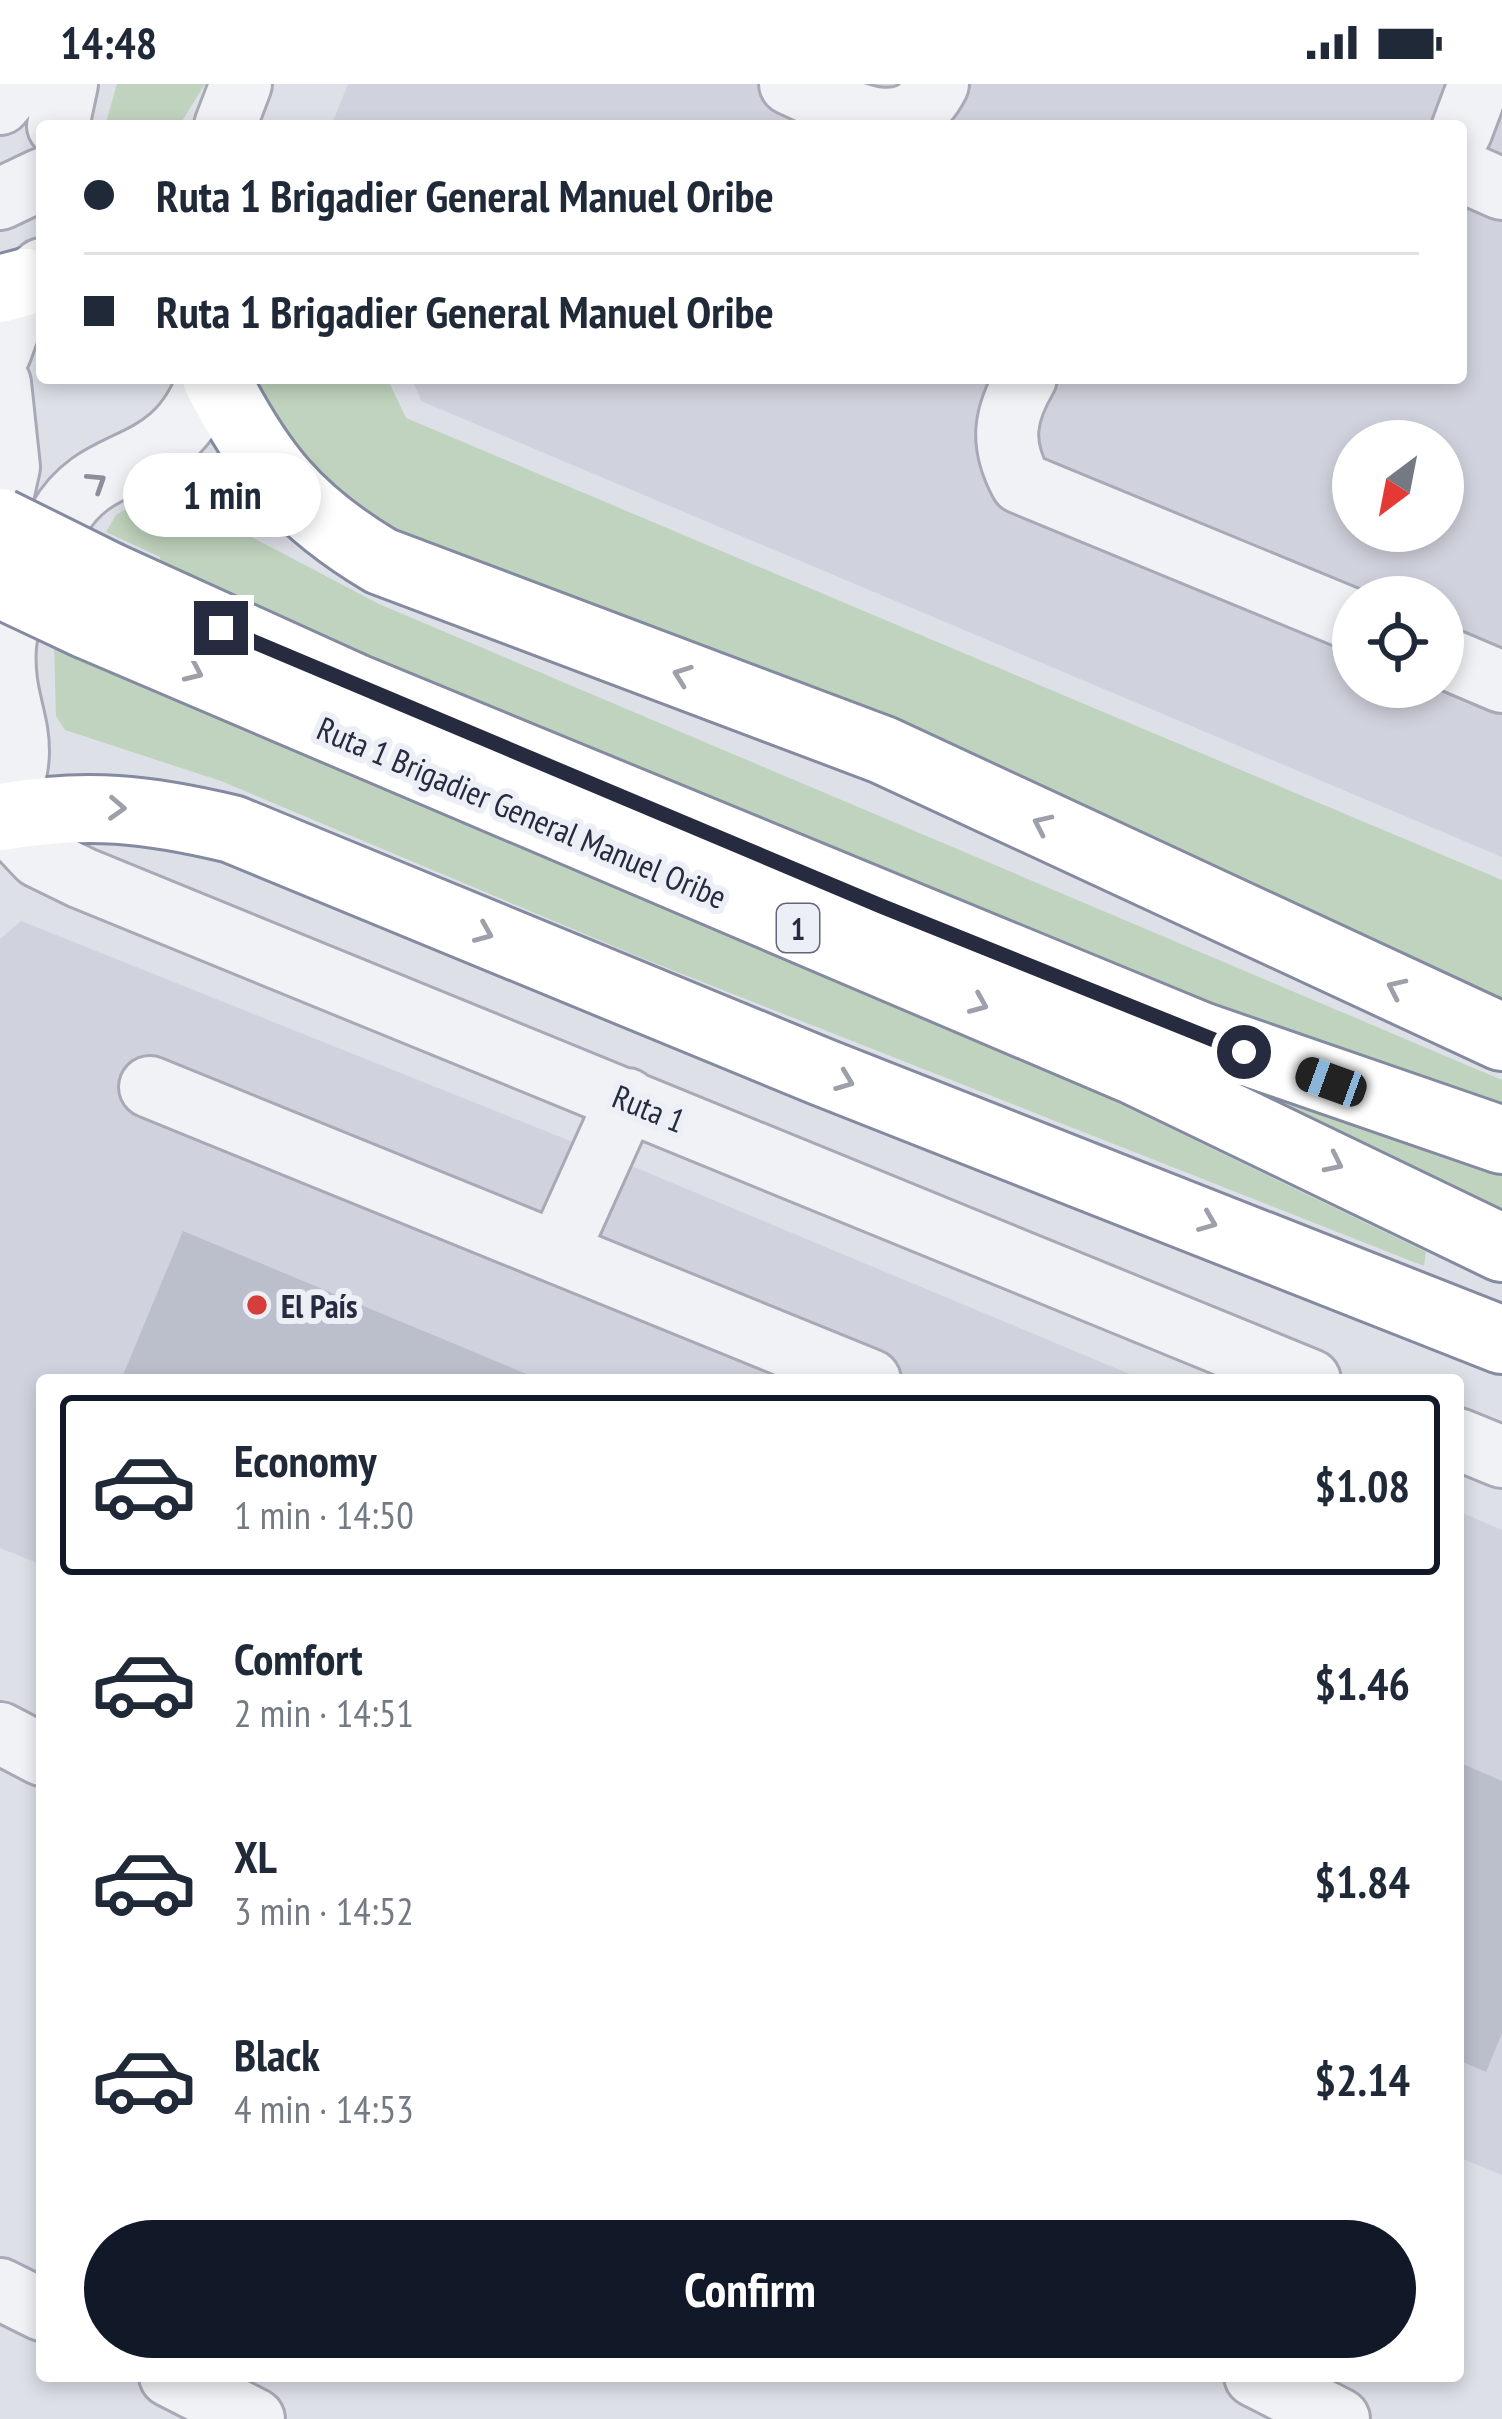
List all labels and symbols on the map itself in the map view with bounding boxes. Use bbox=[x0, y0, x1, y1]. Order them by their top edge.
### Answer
north arrow bbox=[1332, 420, 1464, 552]
callout: 1 min bbox=[122, 454, 320, 538]
one-way arrow bbox=[84, 475, 106, 497]
route end bbox=[194, 601, 248, 655]
one-way arrow bbox=[182, 658, 203, 682]
one-way arrow bbox=[672, 665, 693, 690]
street label: Ruta 1 Brigadier General Manuel Oribe bbox=[311, 706, 733, 918]
one-way arrow bbox=[108, 795, 127, 821]
one-way arrow bbox=[1033, 814, 1054, 838]
road number: 1 bbox=[777, 904, 819, 952]
one-way arrow bbox=[472, 919, 493, 943]
one-way arrow bbox=[1387, 979, 1408, 1002]
one-way arrow bbox=[967, 990, 988, 1014]
route start bbox=[1217, 1025, 1271, 1079]
car bbox=[1291, 1053, 1371, 1111]
one-way arrow bbox=[833, 1066, 854, 1091]
street label: Ruta 1 bbox=[607, 1074, 691, 1142]
one-way arrow bbox=[1322, 1149, 1344, 1172]
one-way arrow bbox=[1197, 1208, 1218, 1232]
place label: El País bbox=[281, 1284, 358, 1327]
marker: El País bbox=[244, 1292, 270, 1318]

